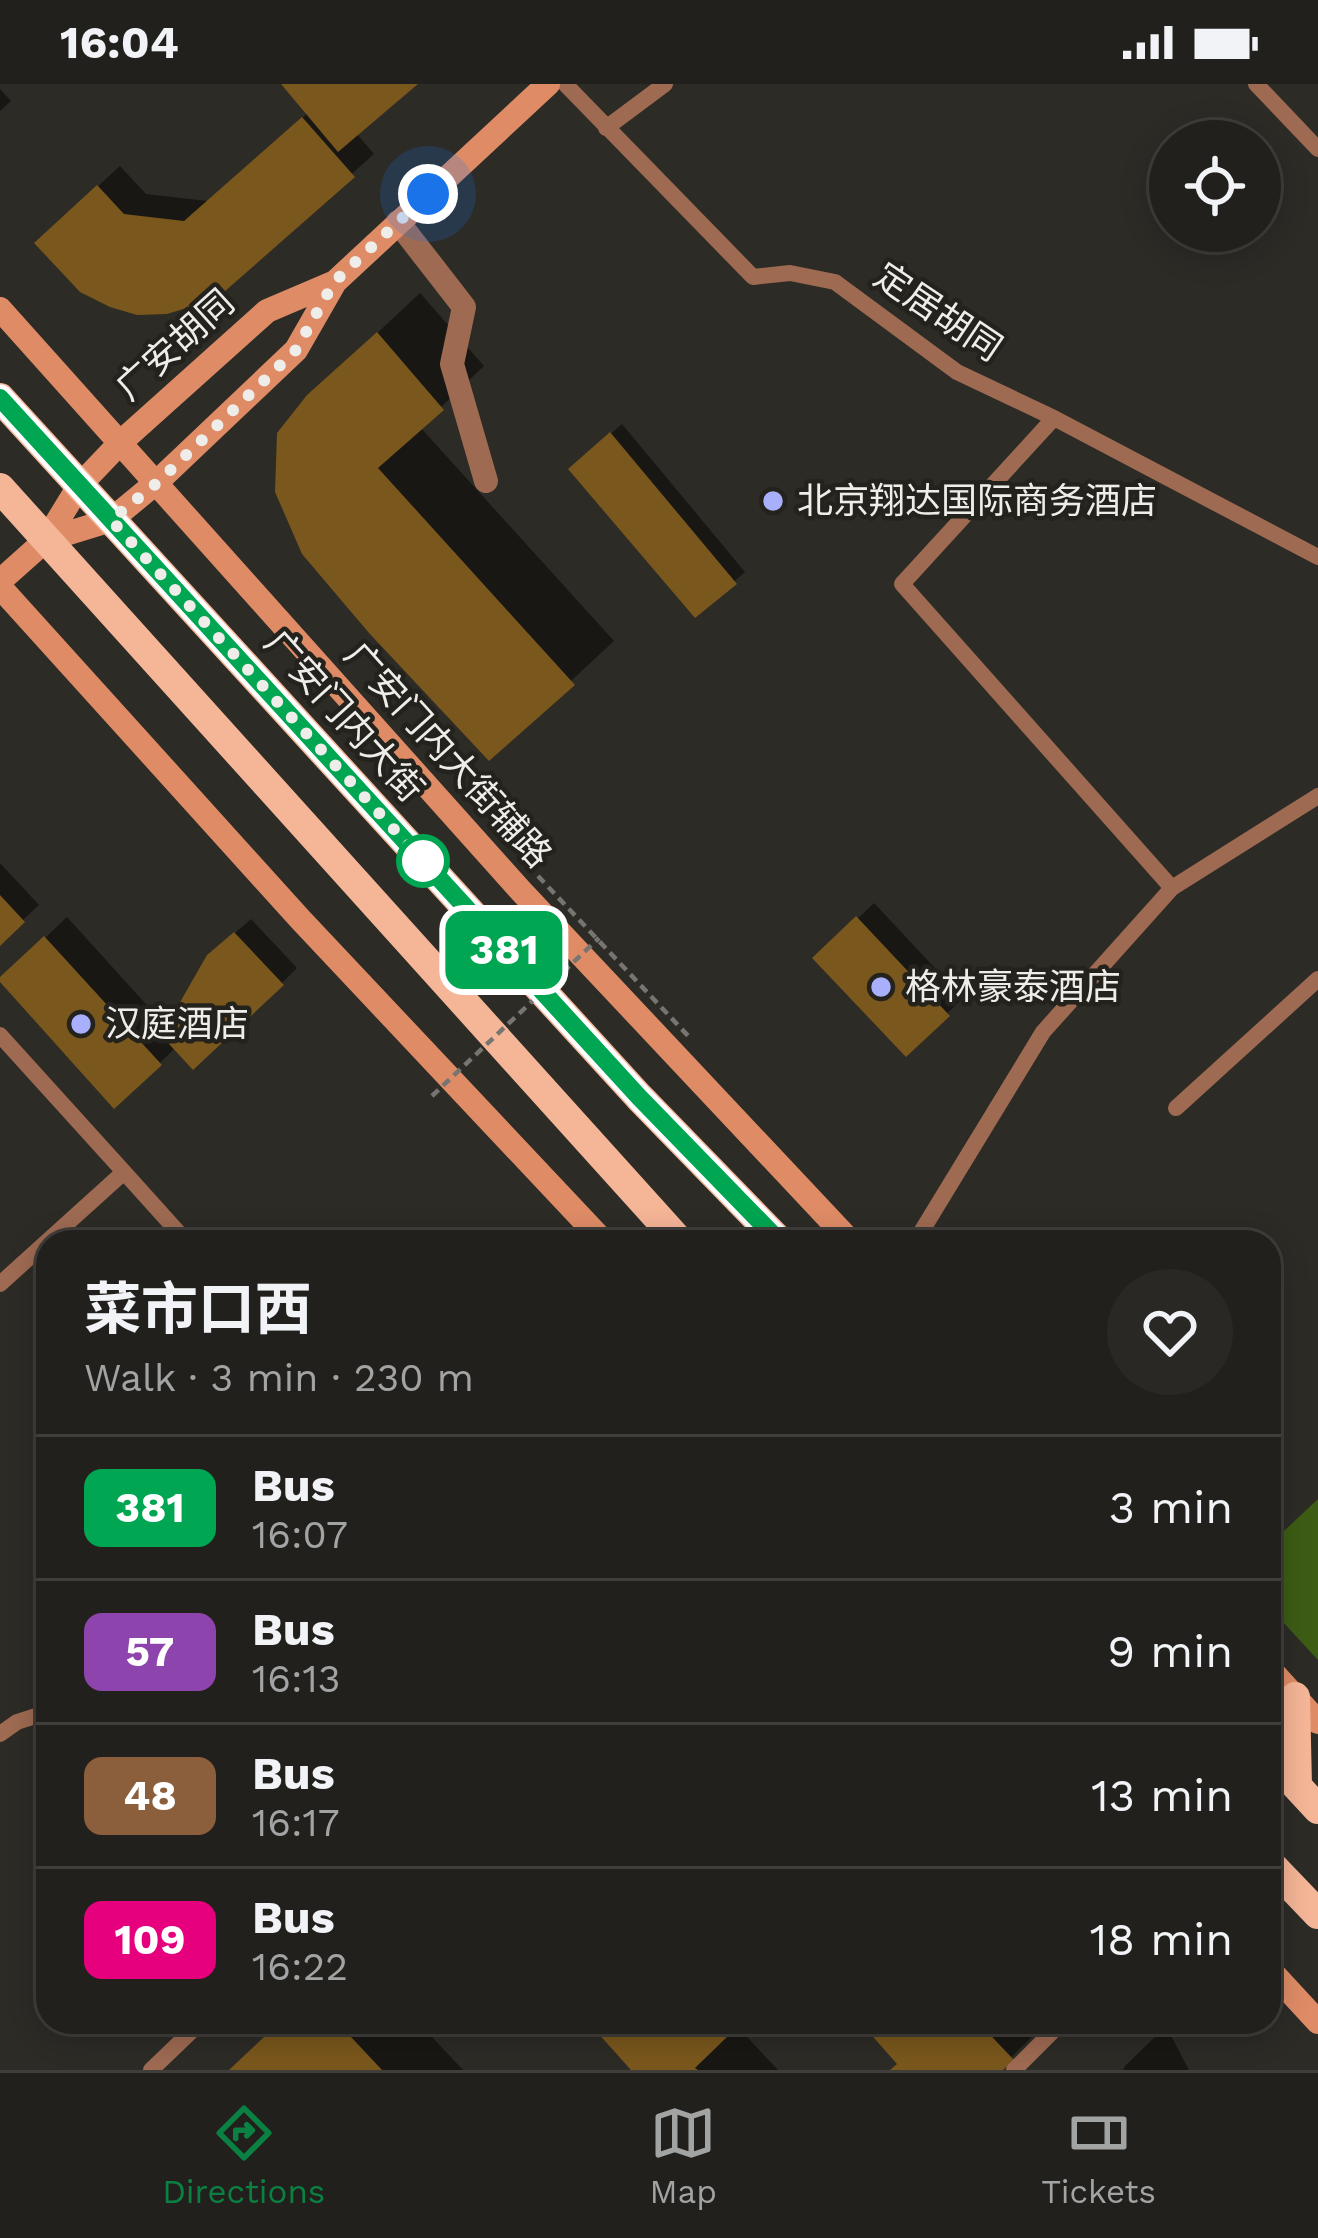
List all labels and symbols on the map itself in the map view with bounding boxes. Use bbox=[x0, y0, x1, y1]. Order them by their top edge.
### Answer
your location bbox=[398, 164, 458, 224]
street label: 定居胡同 bbox=[867, 254, 1009, 370]
street label: 广安胡同 bbox=[107, 281, 243, 409]
place label: 北京翔达国际商务酒店 bbox=[797, 480, 1157, 522]
marker: 北京翔达国际商务酒店 bbox=[760, 488, 786, 514]
street label: 广安门内大街 bbox=[256, 622, 432, 810]
street label: 广安门内大街辅路 bbox=[336, 634, 560, 876]
unlabelled marker bbox=[398, 836, 448, 886]
line badge: 381 bbox=[435, 911, 573, 989]
place label: 格林豪泰酒店 bbox=[905, 966, 1121, 1008]
marker: 格林豪泰酒店 bbox=[868, 974, 894, 1000]
place label: 汉庭酒店 bbox=[105, 1003, 249, 1045]
marker: 汉庭酒店 bbox=[68, 1011, 94, 1037]

